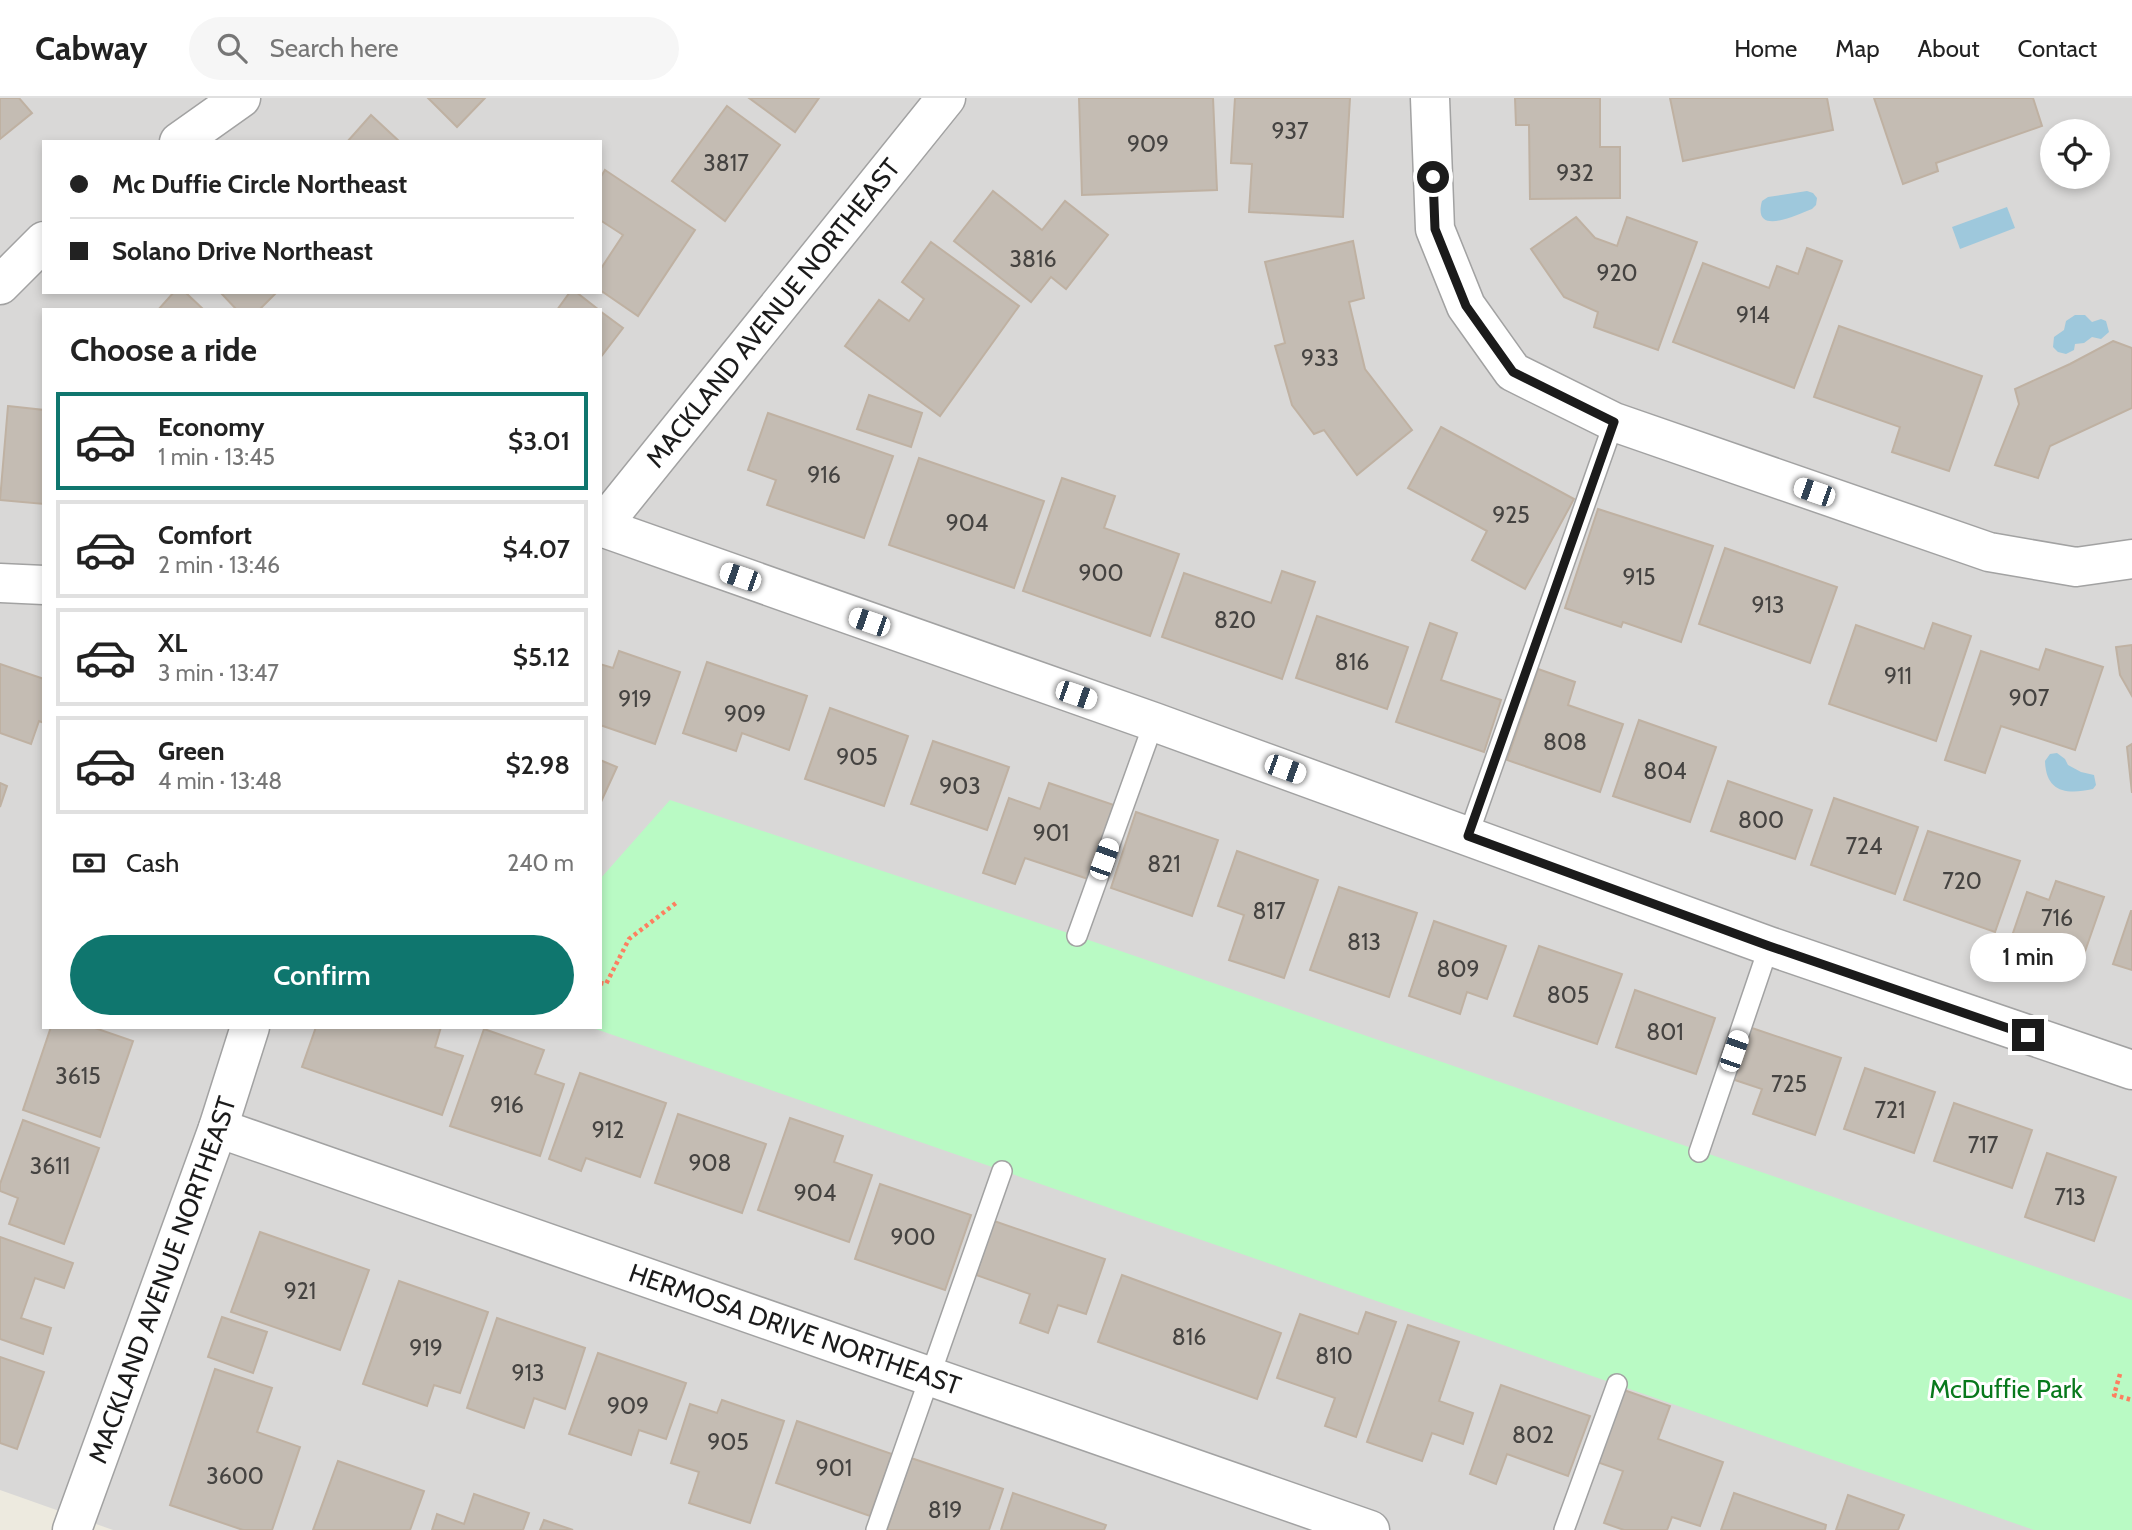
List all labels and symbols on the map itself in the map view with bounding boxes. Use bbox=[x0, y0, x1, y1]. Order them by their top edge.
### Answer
house number: 937 bbox=[1271, 117, 1309, 145]
house number: 909 bbox=[1127, 130, 1169, 158]
house number: 3817 bbox=[703, 149, 749, 177]
street label: MACKLAND AVENUE NORTHEAST bbox=[639, 152, 907, 474]
house number: 932 bbox=[1556, 159, 1594, 187]
route start bbox=[1417, 161, 1449, 193]
house number: 3816 bbox=[1010, 245, 1056, 273]
house number: 920 bbox=[1596, 259, 1638, 287]
house number: 914 bbox=[1736, 301, 1770, 329]
house number: 933 bbox=[1301, 344, 1339, 372]
house number: 916 bbox=[807, 461, 841, 489]
car bbox=[1791, 475, 1838, 509]
house number: 925 bbox=[1492, 501, 1530, 529]
house number: 904 bbox=[946, 509, 988, 537]
house number: 900 bbox=[1078, 559, 1124, 587]
car bbox=[717, 560, 764, 594]
house number: 915 bbox=[1622, 563, 1656, 591]
house number: 913 bbox=[1751, 591, 1785, 619]
car bbox=[846, 605, 893, 639]
house number: 820 bbox=[1214, 606, 1256, 634]
house number: 816 bbox=[1335, 648, 1369, 676]
house number: 911 bbox=[1884, 662, 1912, 690]
car bbox=[1053, 678, 1100, 712]
house number: 907 bbox=[2009, 684, 2050, 712]
house number: 919 bbox=[618, 685, 652, 713]
house number: 909 bbox=[724, 700, 766, 728]
house number: 808 bbox=[1543, 728, 1587, 756]
house number: 905 bbox=[836, 743, 878, 771]
car bbox=[1262, 752, 1309, 786]
house number: 804 bbox=[1643, 757, 1687, 785]
house number: 903 bbox=[939, 772, 981, 800]
house number: 800 bbox=[1738, 806, 1784, 834]
house number: 901 bbox=[1033, 819, 1069, 847]
house number: 724 bbox=[1846, 832, 1882, 860]
car bbox=[1087, 836, 1122, 882]
house number: 821 bbox=[1147, 850, 1181, 878]
house number: 720 bbox=[1942, 867, 1982, 895]
house number: 817 bbox=[1252, 897, 1286, 925]
house number: 716 bbox=[2041, 904, 2073, 932]
house number: 813 bbox=[1347, 928, 1381, 956]
callout: 1 min bbox=[1970, 934, 2086, 982]
house number: 809 bbox=[1436, 955, 1480, 983]
house number: 805 bbox=[1547, 981, 1589, 1009]
house number: 801 bbox=[1646, 1018, 1684, 1046]
route end bbox=[2012, 1019, 2044, 1051]
car bbox=[1718, 1028, 1751, 1074]
house number: 3615 bbox=[55, 1062, 101, 1090]
house number: 725 bbox=[1771, 1070, 1807, 1098]
house number: 916 bbox=[490, 1091, 524, 1119]
street label: MACKLAND AVENUE NORTHEAST bbox=[82, 1092, 243, 1468]
house number: 721 bbox=[1874, 1096, 1906, 1124]
house number: 912 bbox=[592, 1116, 624, 1144]
house number: 717 bbox=[1968, 1131, 1999, 1159]
house number: 908 bbox=[688, 1149, 732, 1177]
house number: 3611 bbox=[30, 1152, 70, 1180]
house number: 904 bbox=[794, 1179, 836, 1207]
house number: 713 bbox=[2054, 1183, 2086, 1211]
house number: 900 bbox=[890, 1223, 936, 1251]
street label: HERMOSA DRIVE NORTHEAST bbox=[625, 1257, 965, 1402]
house number: 921 bbox=[284, 1277, 316, 1305]
house number: 816 bbox=[1172, 1323, 1206, 1351]
house number: 919 bbox=[409, 1334, 443, 1362]
house number: 810 bbox=[1315, 1342, 1353, 1370]
house number: 913 bbox=[511, 1359, 545, 1387]
park label: McDuffie Park bbox=[1929, 1373, 2083, 1405]
house number: 909 bbox=[607, 1392, 649, 1420]
house number: 802 bbox=[1512, 1421, 1554, 1449]
house number: 905 bbox=[707, 1428, 749, 1456]
house number: 901 bbox=[816, 1454, 852, 1482]
house number: 3600 bbox=[206, 1462, 264, 1490]
house number: 819 bbox=[928, 1496, 962, 1524]

